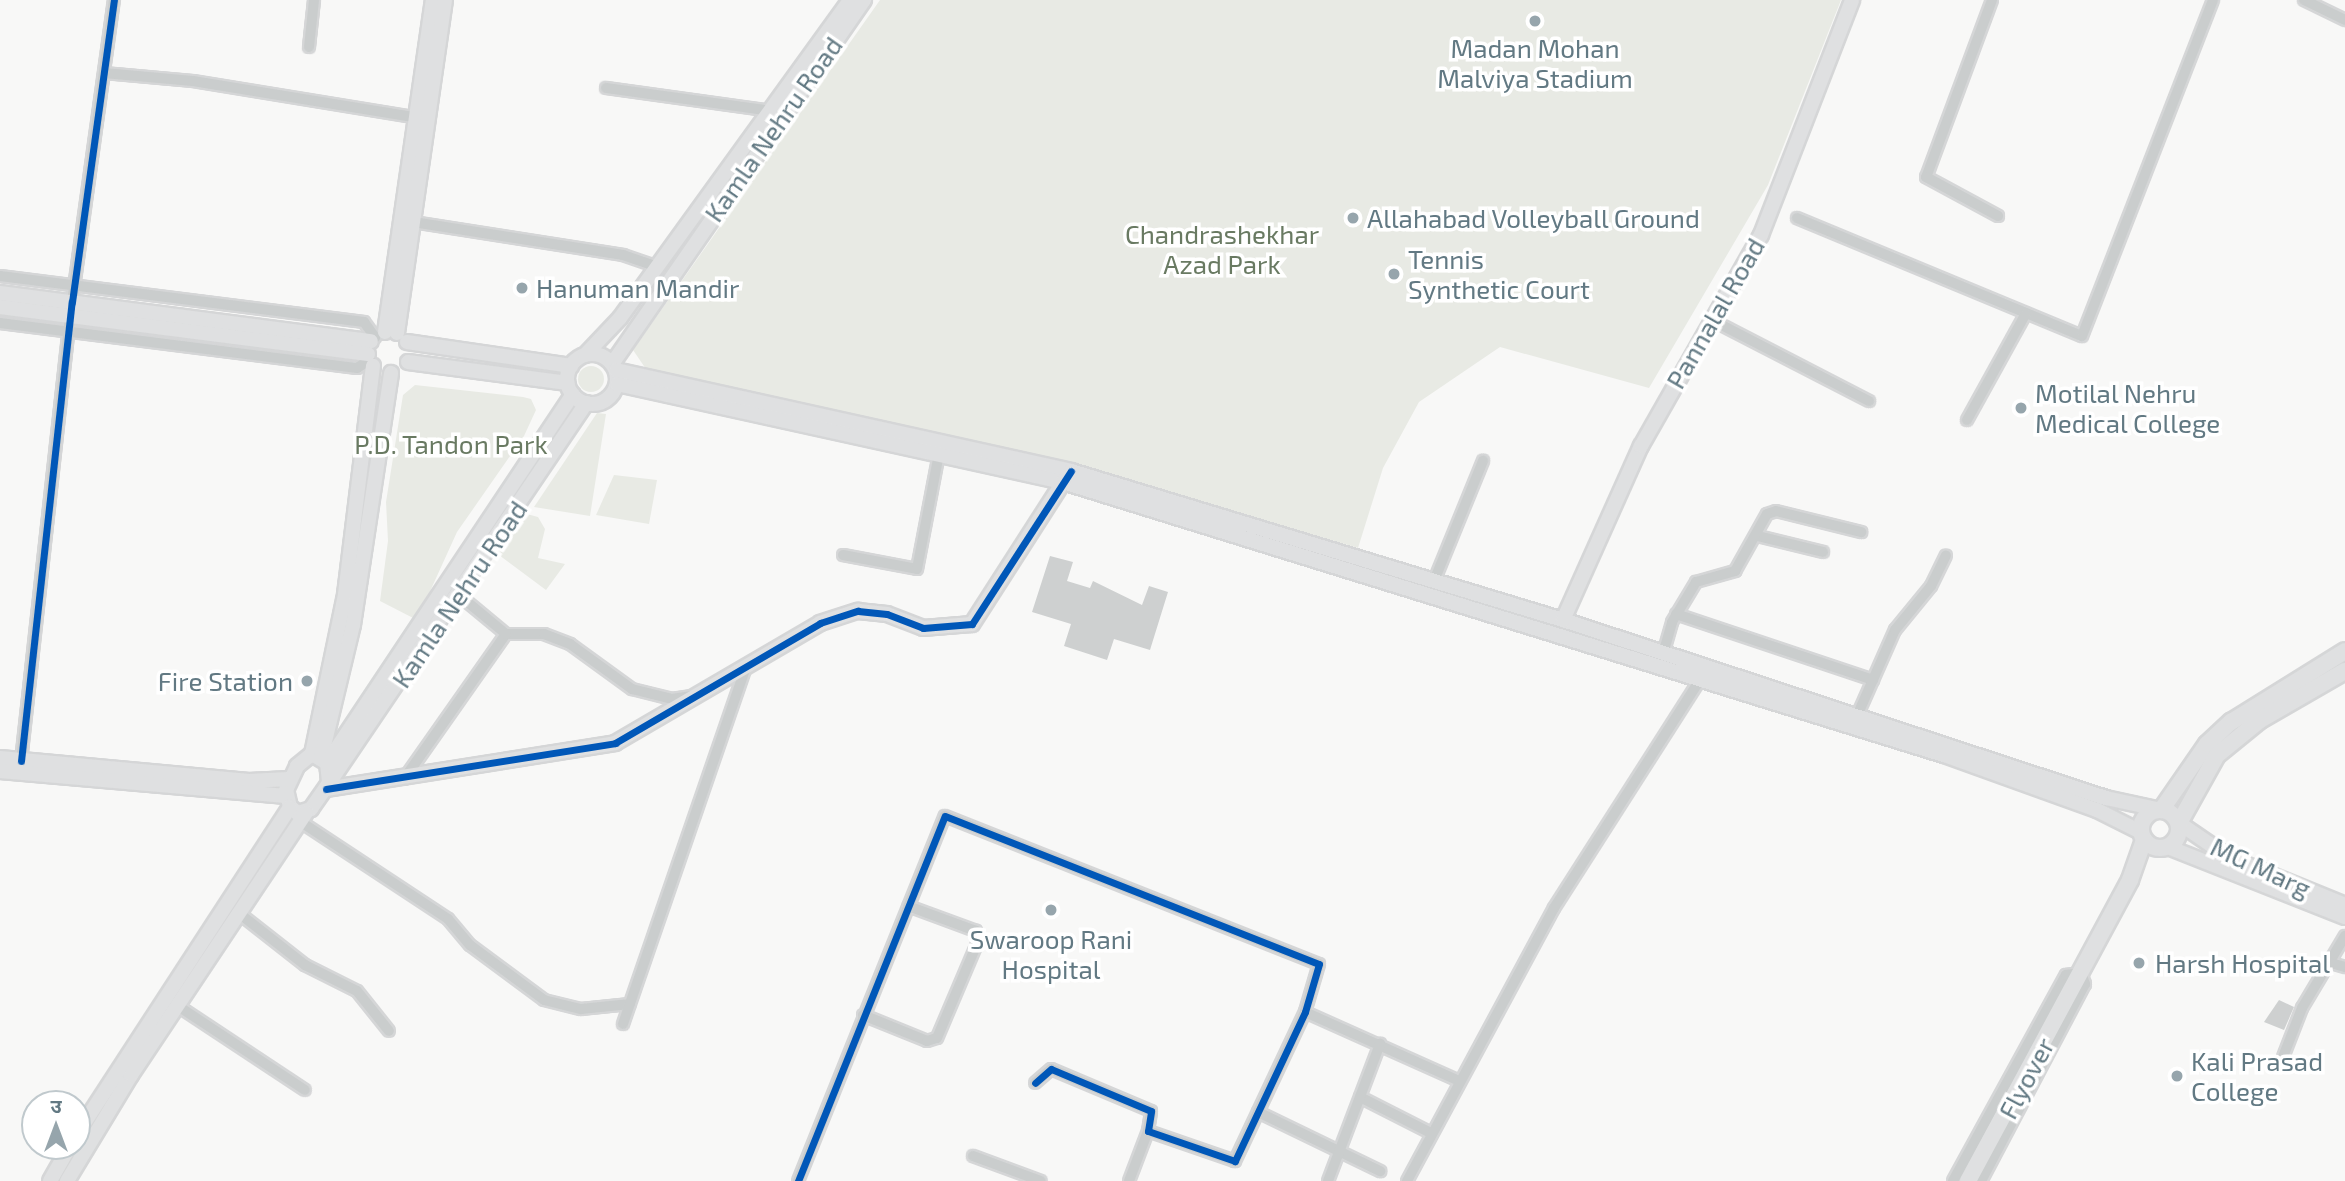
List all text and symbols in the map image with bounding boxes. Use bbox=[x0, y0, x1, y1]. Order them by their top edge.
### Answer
marker: Madan Mohan Malviya Stadium bbox=[1527, 13, 1543, 29]
street label: Kamla Nehru Road bbox=[698, 31, 848, 227]
place label: Madan Mohan Malviya Stadium bbox=[1437, 32, 1633, 94]
place label: Allahabad Volleyball Ground bbox=[1367, 202, 1701, 234]
marker: Allahabad Volleyball Ground bbox=[1345, 210, 1361, 226]
park label: Chandrashekhar Azad Park bbox=[1125, 218, 1319, 280]
street label: Pannalal Road bbox=[1659, 232, 1771, 394]
place label: Tennis Synthetic Court bbox=[1408, 243, 1590, 304]
marker: Tennis Synthetic Court bbox=[1386, 266, 1402, 282]
place label: Hanuman Mandir bbox=[536, 272, 739, 304]
marker: Hanuman Mandir bbox=[514, 280, 530, 296]
place label: Motilal Nehru Medical College bbox=[2035, 377, 2221, 438]
marker: Motilal Nehru Medical College bbox=[2013, 400, 2029, 416]
park label: P.D. Tandon Park bbox=[354, 428, 548, 460]
street label: Kamla Nehru Road bbox=[385, 495, 533, 693]
place label: Fire Station bbox=[158, 665, 293, 697]
marker: Fire Station bbox=[299, 673, 315, 689]
street label: MG Marg bbox=[2206, 830, 2316, 904]
marker: Swaroop Rani Hospital bbox=[1041, 900, 1061, 920]
place label: Swaroop Rani Hospital bbox=[970, 923, 1132, 984]
place label: Harsh Hospital bbox=[2155, 947, 2330, 979]
marker: Harsh Hospital bbox=[2129, 953, 2149, 973]
street label: Flyover bbox=[1992, 1032, 2060, 1124]
place label: Kali Prasad College bbox=[2191, 1045, 2323, 1106]
marker: Kali Prasad College bbox=[2169, 1068, 2185, 1084]
north arrow bbox=[21, 1090, 91, 1160]
text: उ bbox=[50, 1094, 62, 1117]

